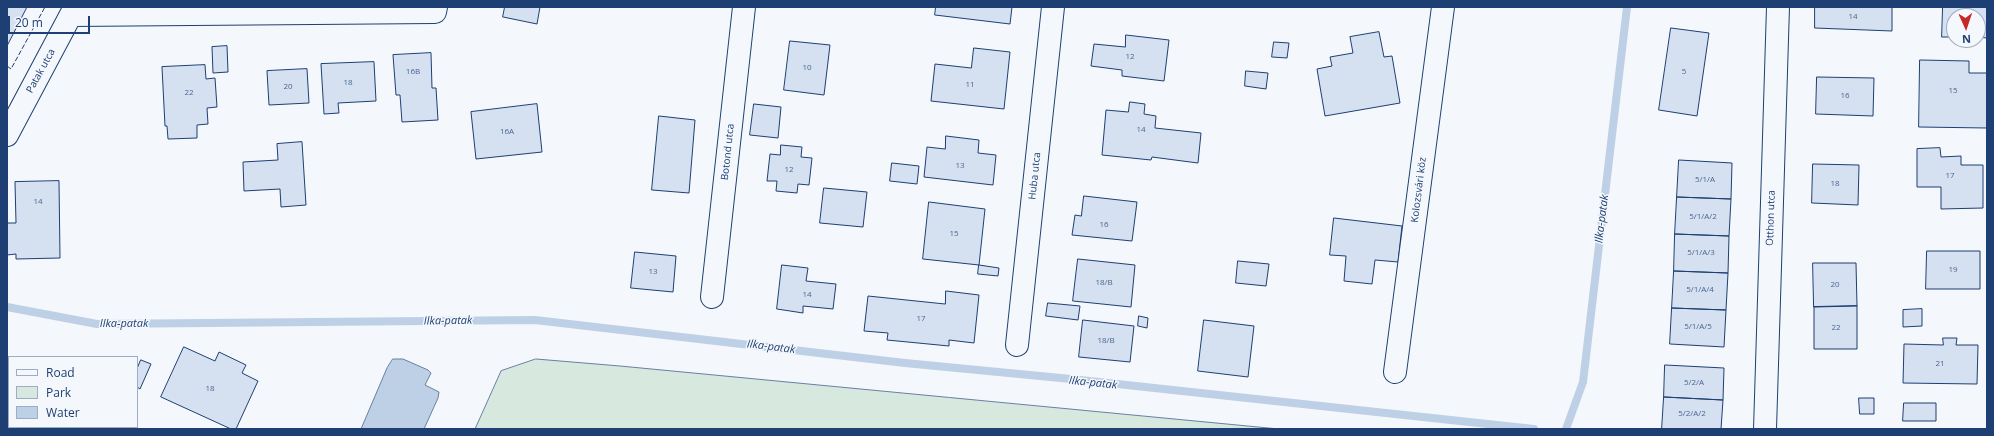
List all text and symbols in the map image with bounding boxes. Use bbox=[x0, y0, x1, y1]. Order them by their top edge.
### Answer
scale bar bbox=[10, 8, 92, 34]
north arrow bbox=[1946, 8, 1986, 48]
house number: 14 bbox=[1848, 12, 1858, 22]
text: 20 m bbox=[15, 14, 43, 31]
text: N bbox=[1962, 32, 1971, 47]
street label: Patak utca bbox=[24, 47, 58, 95]
house number: 12 bbox=[1125, 52, 1135, 62]
house number: 10 bbox=[802, 63, 812, 73]
house number: 16B bbox=[406, 67, 420, 77]
house number: 5 bbox=[1682, 67, 1686, 77]
house number: 18 bbox=[343, 78, 353, 88]
house number: 11 bbox=[965, 80, 975, 90]
house number: 20 bbox=[283, 82, 293, 92]
house number: 15 bbox=[1948, 86, 1958, 96]
house number: 22 bbox=[184, 88, 194, 98]
house number: 16 bbox=[1840, 91, 1850, 101]
street label: Botond utca bbox=[719, 123, 737, 181]
house number: 14 bbox=[1136, 125, 1146, 135]
house number: 16A bbox=[500, 127, 514, 137]
street label: Huba utca bbox=[1027, 152, 1043, 200]
street label: Kolozsvári köz bbox=[1409, 157, 1429, 223]
house number: 13 bbox=[955, 161, 965, 171]
house number: 12 bbox=[784, 165, 794, 175]
house number: 17 bbox=[1945, 171, 1955, 181]
house number: 5/1/A bbox=[1695, 175, 1715, 185]
house number: 18 bbox=[1830, 179, 1840, 189]
street label: Otthon utca bbox=[1764, 190, 1778, 246]
water label: Ilka-patak bbox=[1592, 194, 1612, 244]
house number: 14 bbox=[33, 197, 43, 207]
house number: 5/1/A/2 bbox=[1689, 212, 1717, 222]
house number: 16 bbox=[1099, 220, 1109, 230]
house number: 15 bbox=[949, 229, 959, 239]
house number: 5/1/A/3 bbox=[1687, 248, 1715, 258]
house number: 19 bbox=[1948, 265, 1958, 275]
house number: 13 bbox=[648, 267, 658, 277]
house number: 18/B bbox=[1095, 278, 1113, 288]
house number: 20 bbox=[1830, 280, 1840, 290]
house number: 5/1/A/4 bbox=[1686, 285, 1714, 295]
house number: 14 bbox=[802, 290, 812, 300]
water label: Ilka-patak bbox=[424, 314, 472, 328]
house number: 17 bbox=[916, 314, 926, 324]
water label: Ilka-patak bbox=[100, 317, 148, 331]
house number: 5/1/A/5 bbox=[1684, 322, 1712, 332]
house number: 22 bbox=[1831, 323, 1841, 333]
house number: 18/B bbox=[1097, 336, 1115, 346]
water label: Ilka-patak bbox=[746, 337, 796, 357]
legend bbox=[8, 356, 138, 428]
house number: 21 bbox=[1935, 359, 1945, 369]
text: Road bbox=[46, 364, 75, 381]
water label: Ilka-patak bbox=[1068, 374, 1118, 392]
house number: 5/2/A bbox=[1684, 378, 1704, 388]
text: Park bbox=[46, 384, 71, 401]
house number: 18 bbox=[205, 384, 215, 394]
text: Water bbox=[46, 404, 80, 421]
house number: 5/2/A/2 bbox=[1678, 409, 1706, 419]

